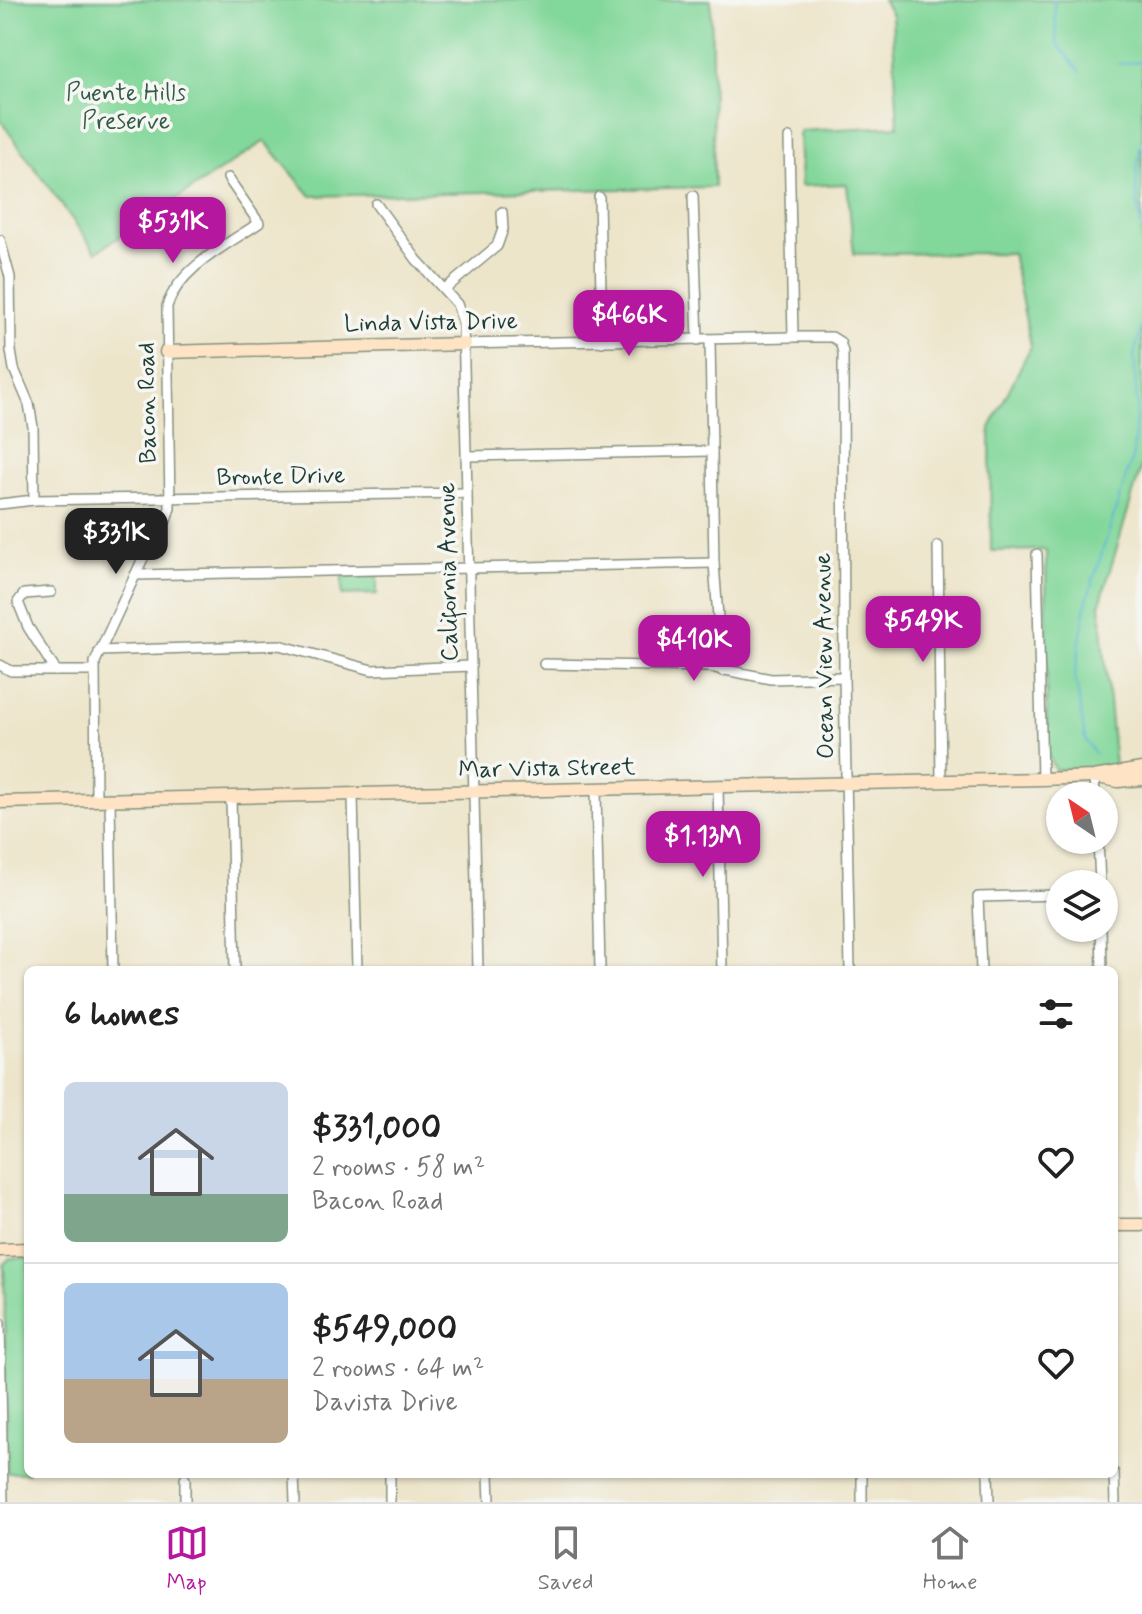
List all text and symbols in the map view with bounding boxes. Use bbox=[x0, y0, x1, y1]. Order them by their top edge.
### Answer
park label: Puente Hills Preserve bbox=[66, 78, 187, 137]
pin: $531K bbox=[117, 197, 229, 265]
text: $531K bbox=[138, 206, 208, 240]
pin: $466K bbox=[573, 290, 685, 358]
text: $466K bbox=[591, 299, 667, 333]
street label: Linda Vista Drive bbox=[344, 306, 518, 340]
street label: Bacon Road bbox=[131, 342, 165, 464]
street label: Bronte Drive bbox=[216, 460, 346, 494]
street label: California Avenue bbox=[432, 482, 468, 662]
pin: $331K bbox=[60, 508, 172, 576]
text: $331K bbox=[83, 517, 149, 551]
street label: Ocean View Avenue bbox=[808, 553, 842, 759]
pin: $549K bbox=[867, 596, 979, 664]
text: $549K bbox=[884, 605, 962, 639]
pin: $410K bbox=[638, 615, 750, 683]
text: $410K bbox=[656, 624, 732, 658]
street label: Mar Vista Street bbox=[458, 752, 636, 786]
north arrow bbox=[1046, 782, 1118, 854]
map controls bbox=[1046, 782, 1118, 942]
pin: $1.13M bbox=[638, 811, 768, 879]
text: $1.13M bbox=[664, 820, 742, 854]
button: layers bbox=[1046, 870, 1118, 942]
text: 6 homes bbox=[64, 992, 179, 1037]
icon: filters bbox=[1034, 992, 1078, 1036]
text: $331,000 bbox=[312, 1106, 441, 1151]
icon: home bbox=[128, 1114, 224, 1210]
icon: heart bbox=[1034, 1140, 1078, 1184]
text: 2 rooms · 58 m² bbox=[312, 1151, 485, 1185]
text: Bacon Road bbox=[312, 1185, 443, 1219]
text: $549,000 bbox=[312, 1307, 457, 1352]
icon: home bbox=[128, 1315, 224, 1411]
icon: heart bbox=[1034, 1341, 1078, 1385]
text: 2 rooms · 64 m² bbox=[312, 1352, 484, 1386]
text: Davista Drive bbox=[312, 1386, 458, 1420]
tab: Map bbox=[165, 1521, 209, 1597]
tab: Saved bbox=[538, 1521, 593, 1597]
tab: Home bbox=[923, 1521, 977, 1597]

